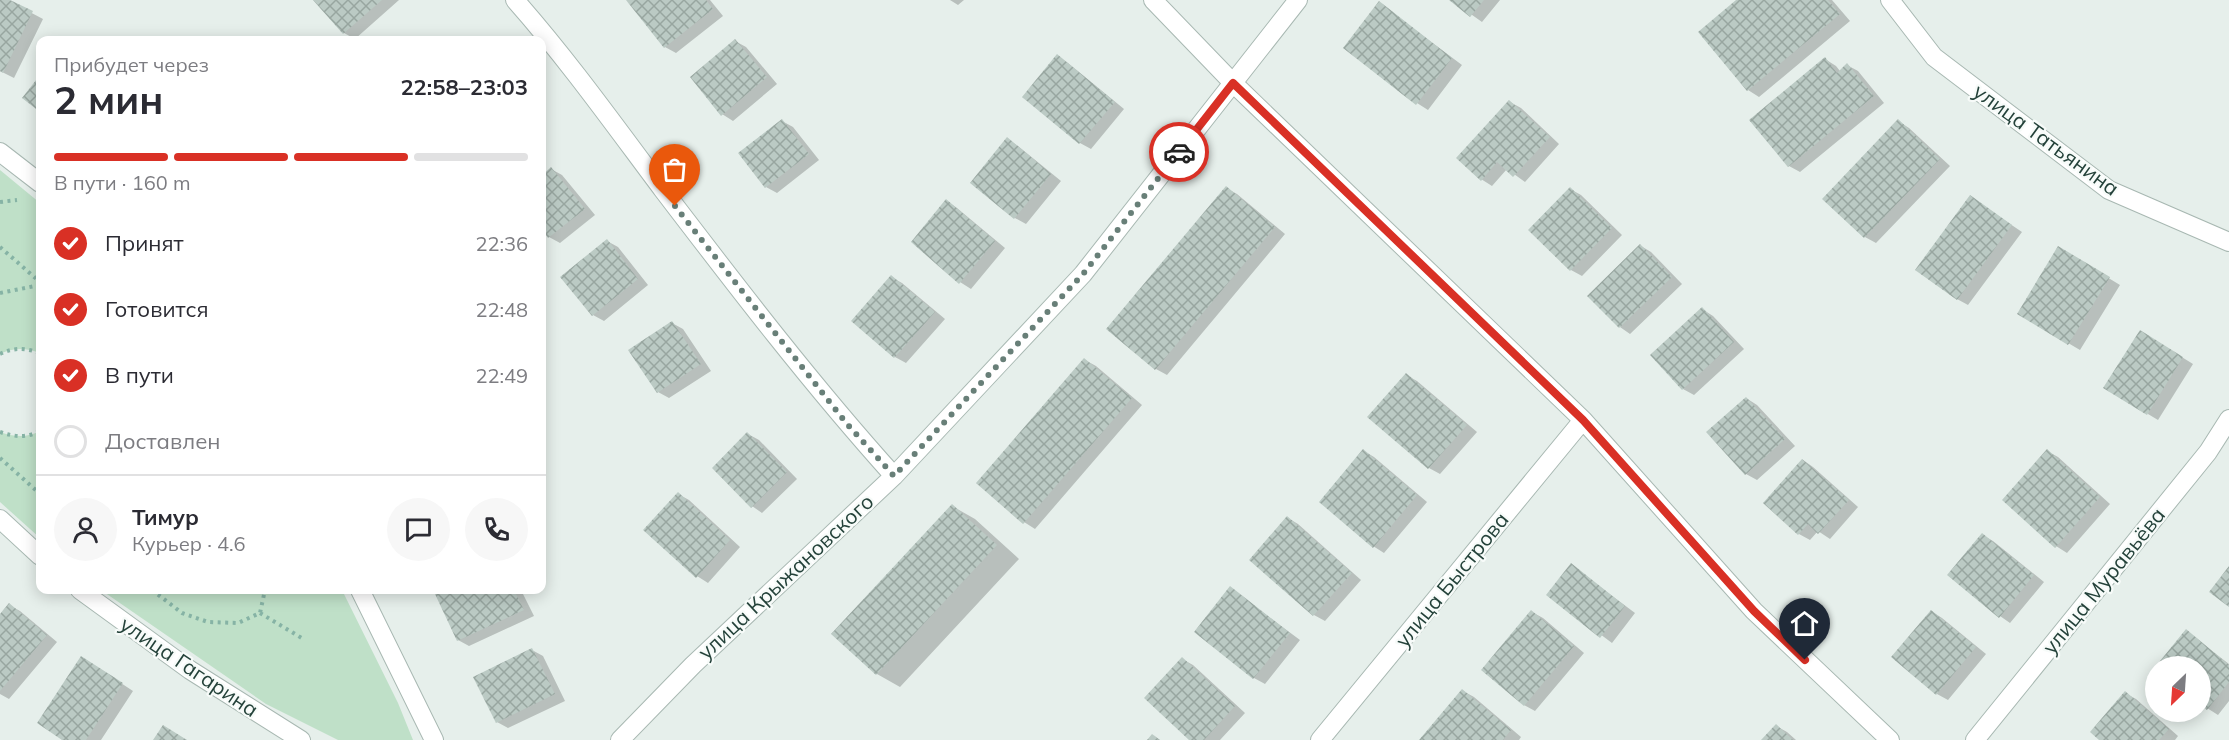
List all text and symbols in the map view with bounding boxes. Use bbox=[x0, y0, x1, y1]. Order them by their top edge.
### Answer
text: Прибудет через bbox=[54, 52, 209, 77]
text: 22:58–23:03 bbox=[400, 73, 528, 101]
text: 2 мин bbox=[54, 75, 163, 124]
street label: улица Татьянина bbox=[1969, 78, 2125, 201]
courier bbox=[1149, 122, 1209, 182]
icon: car bbox=[1163, 136, 1196, 169]
pin bbox=[649, 144, 700, 206]
icon: bag bbox=[658, 153, 691, 186]
text: В пути · 160 m bbox=[54, 170, 190, 195]
icon: check bbox=[54, 227, 87, 260]
text: Принят bbox=[105, 229, 184, 257]
text: 22:36 bbox=[475, 231, 528, 256]
icon: check bbox=[54, 293, 87, 326]
text: Готовится bbox=[105, 295, 209, 323]
text: 22:48 bbox=[475, 297, 528, 322]
icon: check bbox=[54, 359, 87, 392]
text: В пути bbox=[105, 361, 174, 389]
text: 22:49 bbox=[475, 363, 528, 388]
text: Доставлен bbox=[105, 427, 221, 455]
street label: улица Крыжановского bbox=[692, 488, 879, 664]
button: person bbox=[54, 498, 117, 561]
button: chat bbox=[387, 498, 450, 561]
button: phone bbox=[465, 498, 528, 561]
street label: улица Муравьёва bbox=[2036, 502, 2170, 659]
text: Тимур bbox=[132, 503, 199, 531]
street label: улица Быстрова bbox=[1389, 507, 1514, 652]
text: Курьер · 4.6 bbox=[132, 531, 246, 556]
pin bbox=[1779, 598, 1830, 660]
icon: home bbox=[1788, 607, 1821, 640]
street label: улица Гагарина bbox=[115, 610, 264, 722]
north arrow bbox=[2145, 656, 2211, 722]
map controls bbox=[2145, 656, 2211, 722]

